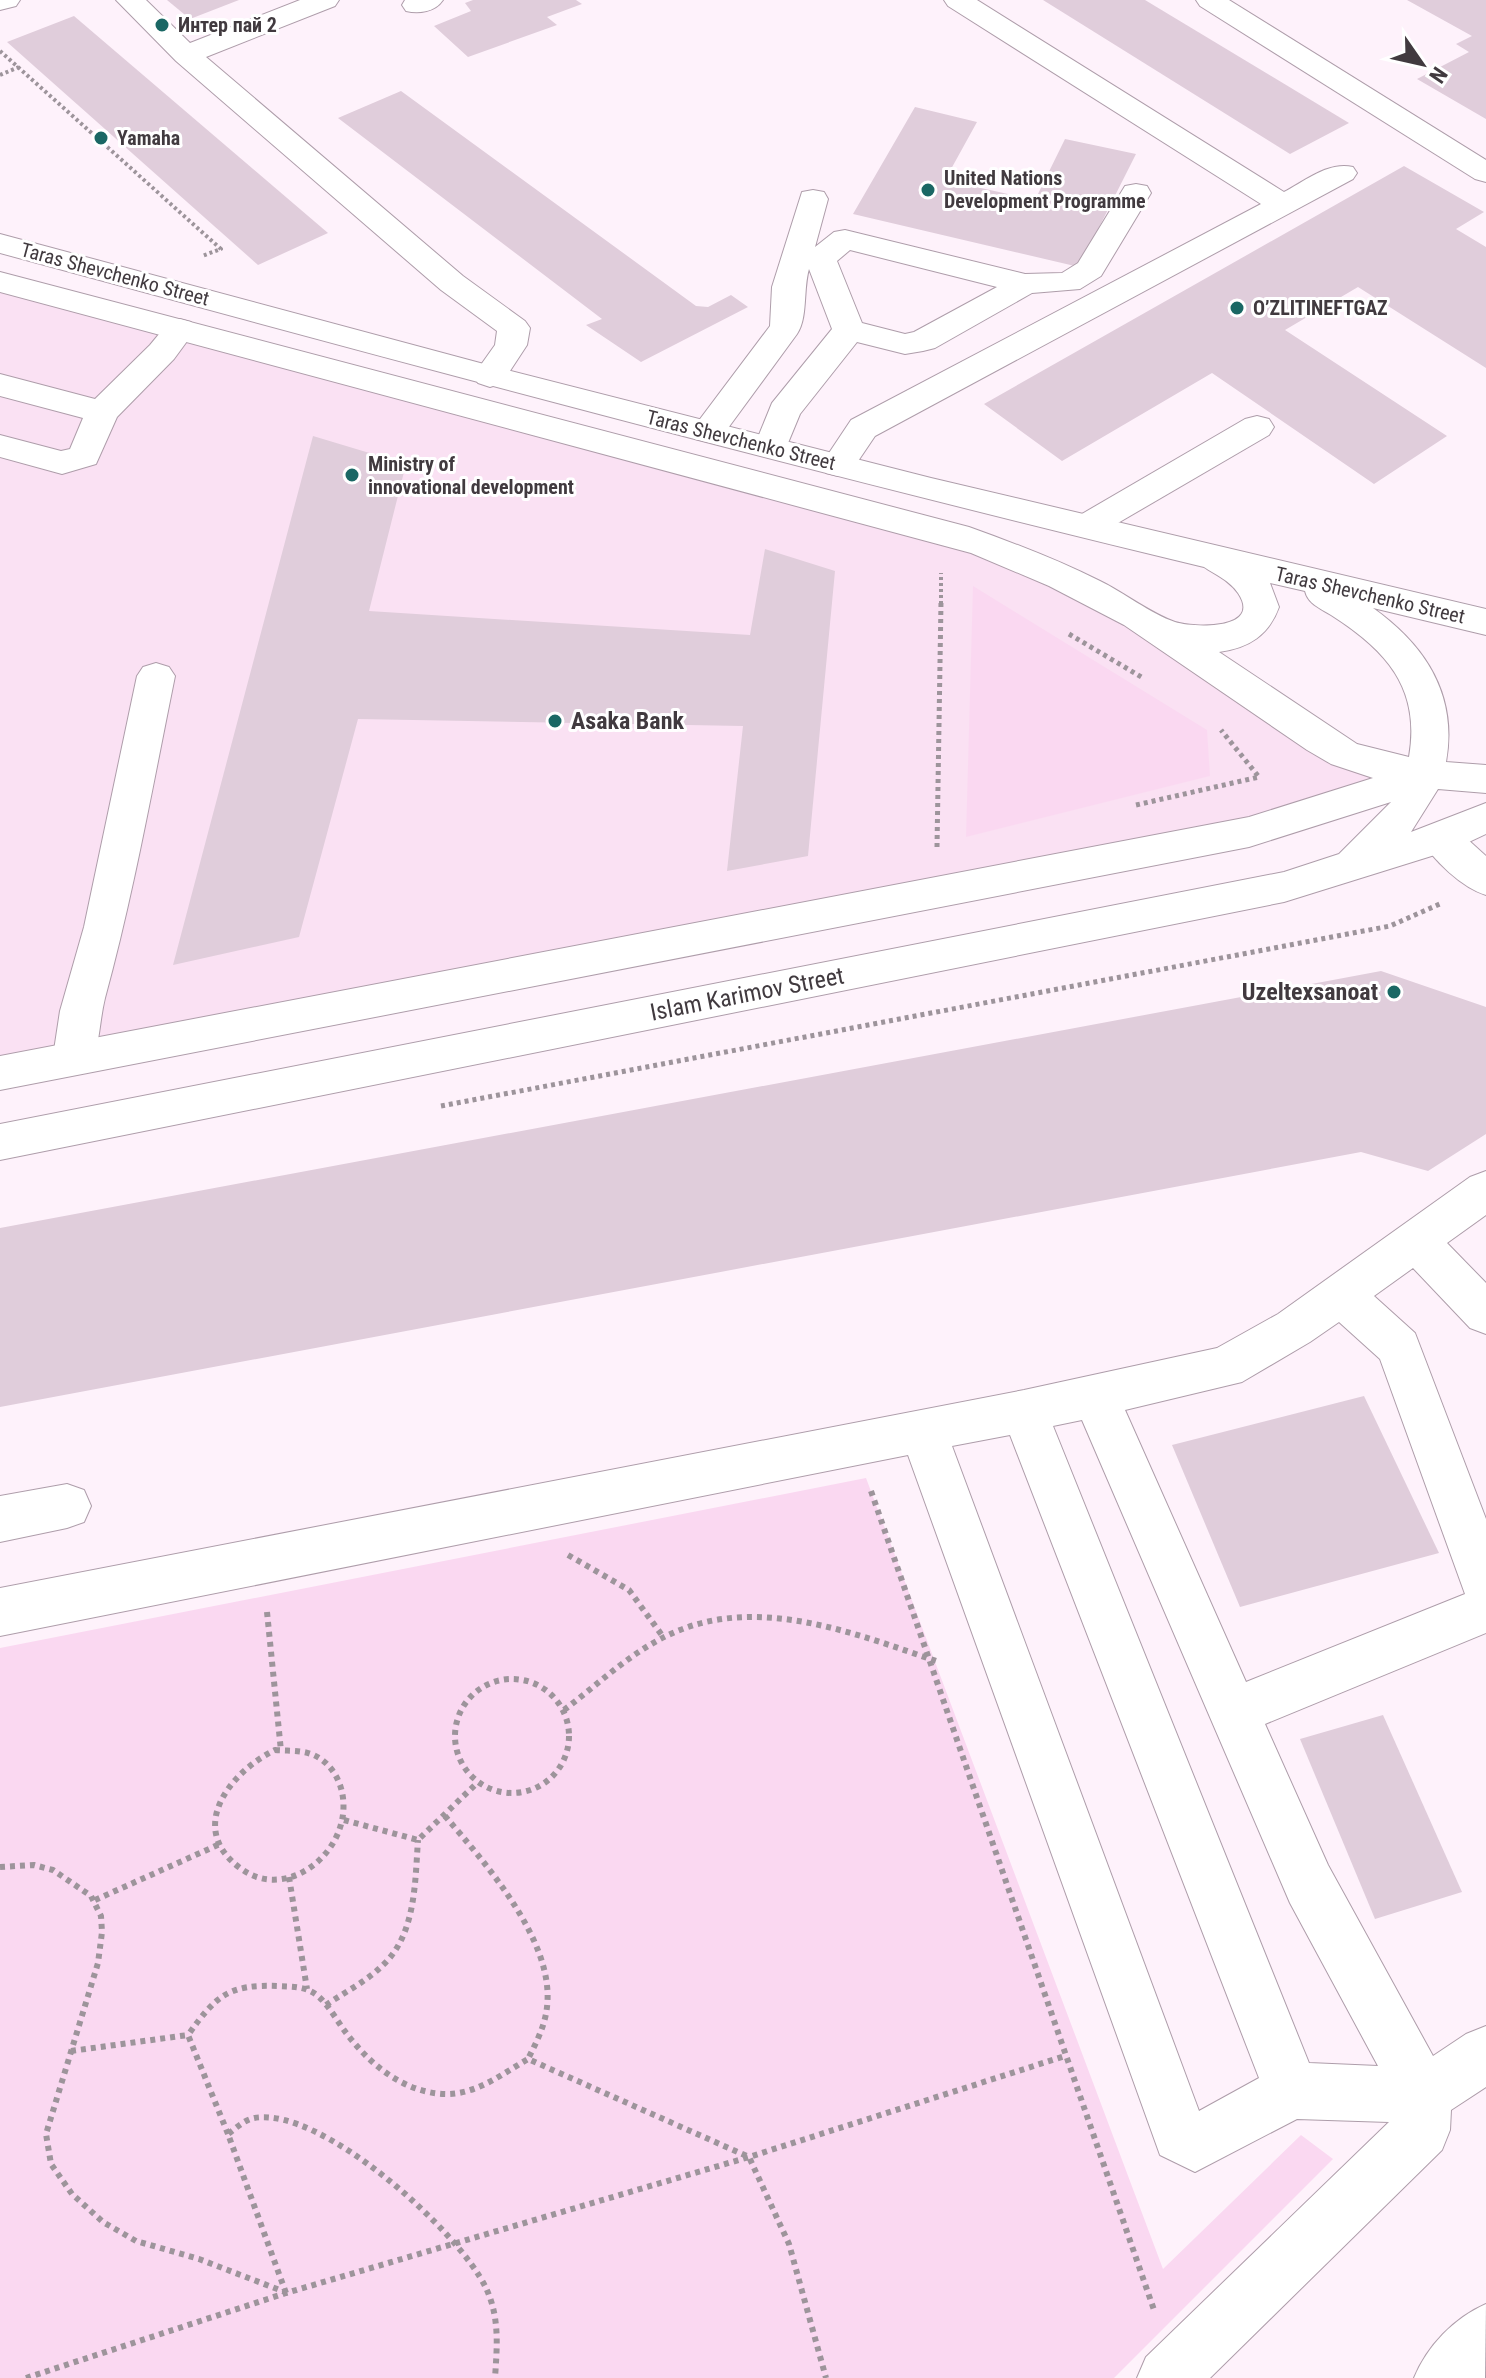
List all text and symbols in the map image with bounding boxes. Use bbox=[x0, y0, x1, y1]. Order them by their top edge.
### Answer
place label: Интер пай 2 bbox=[178, 13, 277, 37]
marker: Интер пай 2 bbox=[153, 16, 171, 34]
north arrow bbox=[1382, 24, 1462, 104]
text: N bbox=[1424, 62, 1452, 87]
place label: Yamaha bbox=[117, 126, 180, 150]
marker: Yamaha bbox=[92, 129, 110, 147]
place label: United Nations Development Programme bbox=[944, 166, 1146, 213]
marker: United Nations Development Programme bbox=[919, 181, 937, 199]
street label: Taras Shevchenko Street bbox=[18, 237, 212, 311]
place label: O’ZLITINEFTGAZ bbox=[1253, 296, 1388, 320]
marker: O’ZLITINEFTGAZ bbox=[1228, 299, 1246, 317]
street label: Taras Shevchenko Street bbox=[644, 405, 838, 475]
place label: Ministry of innovational development bbox=[368, 452, 574, 499]
marker: Ministry of innovational development bbox=[343, 466, 361, 484]
street label: Taras Shevchenko Street bbox=[1273, 561, 1467, 629]
place label: Asaka Bank bbox=[571, 707, 684, 735]
marker: Asaka Bank bbox=[546, 712, 564, 730]
street label: Islam Karimov Street bbox=[648, 961, 846, 1027]
place label: Uzeltexsanoat bbox=[1242, 978, 1378, 1006]
marker: Uzeltexsanoat bbox=[1385, 983, 1403, 1001]

